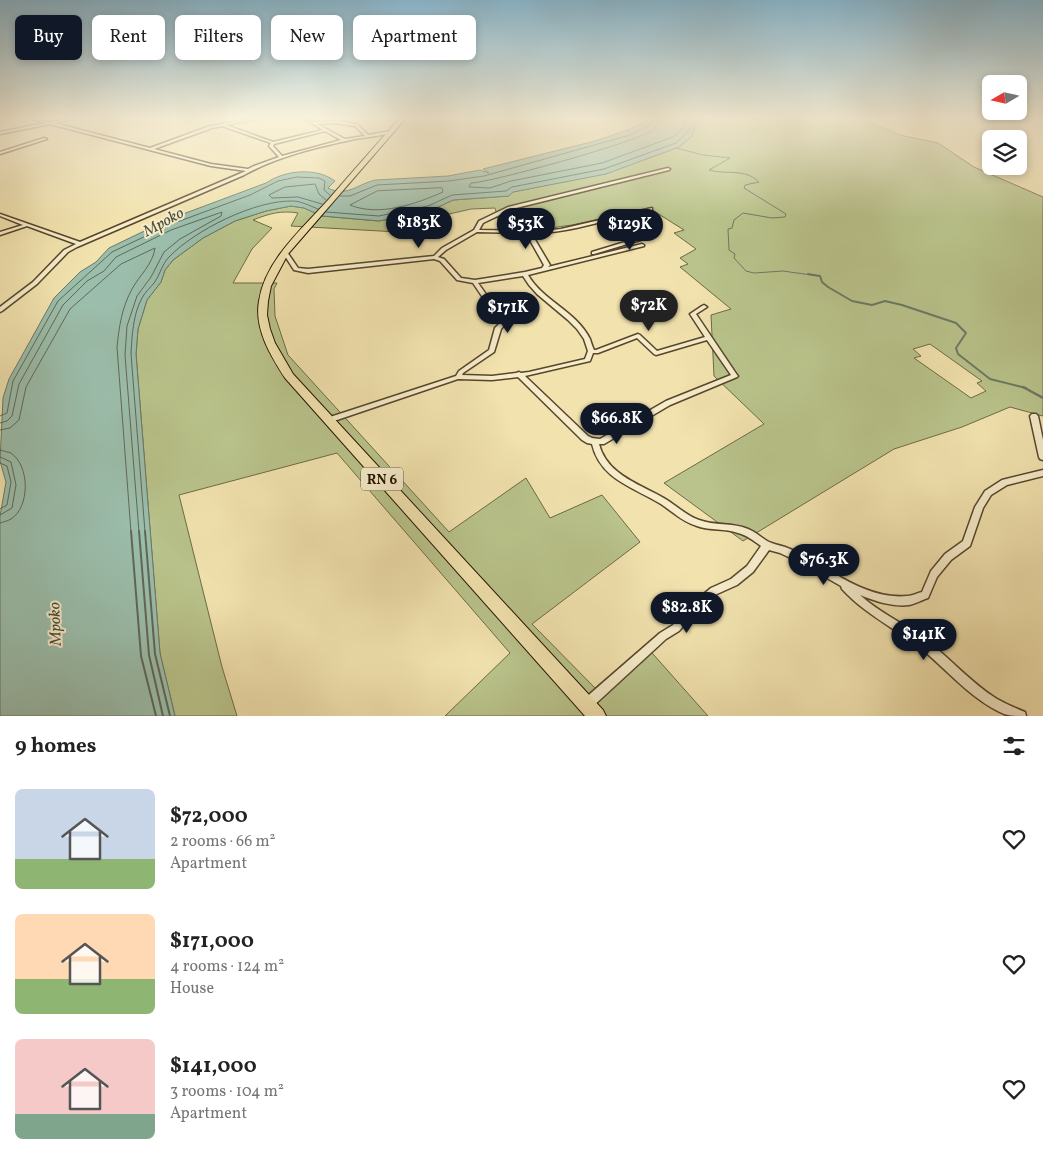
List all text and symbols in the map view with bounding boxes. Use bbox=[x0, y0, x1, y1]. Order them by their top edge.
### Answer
chip: Buy bbox=[15, 15, 82, 60]
chip: Rent bbox=[92, 15, 165, 60]
chip: Filters bbox=[175, 15, 261, 60]
chip: New bbox=[271, 15, 343, 60]
chip: Apartment bbox=[353, 15, 476, 60]
north arrow bbox=[982, 75, 1028, 120]
map controls bbox=[982, 75, 1027, 175]
button: layers bbox=[982, 130, 1027, 175]
water label: Mpoko bbox=[139, 202, 189, 243]
pin: $183K bbox=[384, 206, 454, 249]
pin: $53K bbox=[496, 208, 556, 250]
pin: $129K bbox=[595, 208, 665, 251]
text: $183K bbox=[397, 212, 441, 234]
text: $53K bbox=[508, 213, 544, 235]
text: $129K bbox=[608, 214, 652, 236]
pin: $72K bbox=[619, 290, 679, 332]
pin: $171K bbox=[473, 292, 543, 334]
text: $72K bbox=[631, 295, 667, 317]
text: $171K bbox=[487, 297, 529, 319]
pin: $66.8K bbox=[576, 402, 658, 445]
text: $66.8K bbox=[591, 408, 643, 430]
road number: RN 6 bbox=[361, 468, 403, 490]
pin: $76.3K bbox=[783, 544, 865, 586]
text: $76.3K bbox=[799, 549, 849, 571]
pin: $82.8K bbox=[646, 592, 728, 634]
text: $82.8K bbox=[662, 597, 712, 619]
water label: Mpoko bbox=[44, 601, 68, 647]
pin: $141K bbox=[889, 618, 959, 661]
text: $141K bbox=[902, 624, 946, 646]
text: 9 homes bbox=[15, 732, 96, 761]
icon: filters bbox=[1000, 732, 1028, 760]
text: $72,000 bbox=[170, 802, 248, 831]
icon: home bbox=[55, 809, 115, 869]
icon: heart bbox=[1000, 825, 1028, 853]
text: 2 rooms · 66 m² bbox=[170, 831, 276, 853]
text: Apartment bbox=[170, 853, 247, 875]
text: $171,000 bbox=[170, 927, 254, 956]
icon: home bbox=[55, 934, 115, 994]
icon: heart bbox=[1000, 950, 1028, 978]
text: 4 rooms · 124 m² bbox=[170, 956, 284, 978]
text: House bbox=[170, 978, 214, 1000]
text: $141,000 bbox=[170, 1052, 257, 1081]
icon: home bbox=[55, 1059, 115, 1119]
icon: heart bbox=[1000, 1075, 1028, 1103]
text: 3 rooms · 104 m² bbox=[170, 1081, 284, 1103]
text: Apartment bbox=[170, 1103, 247, 1125]

